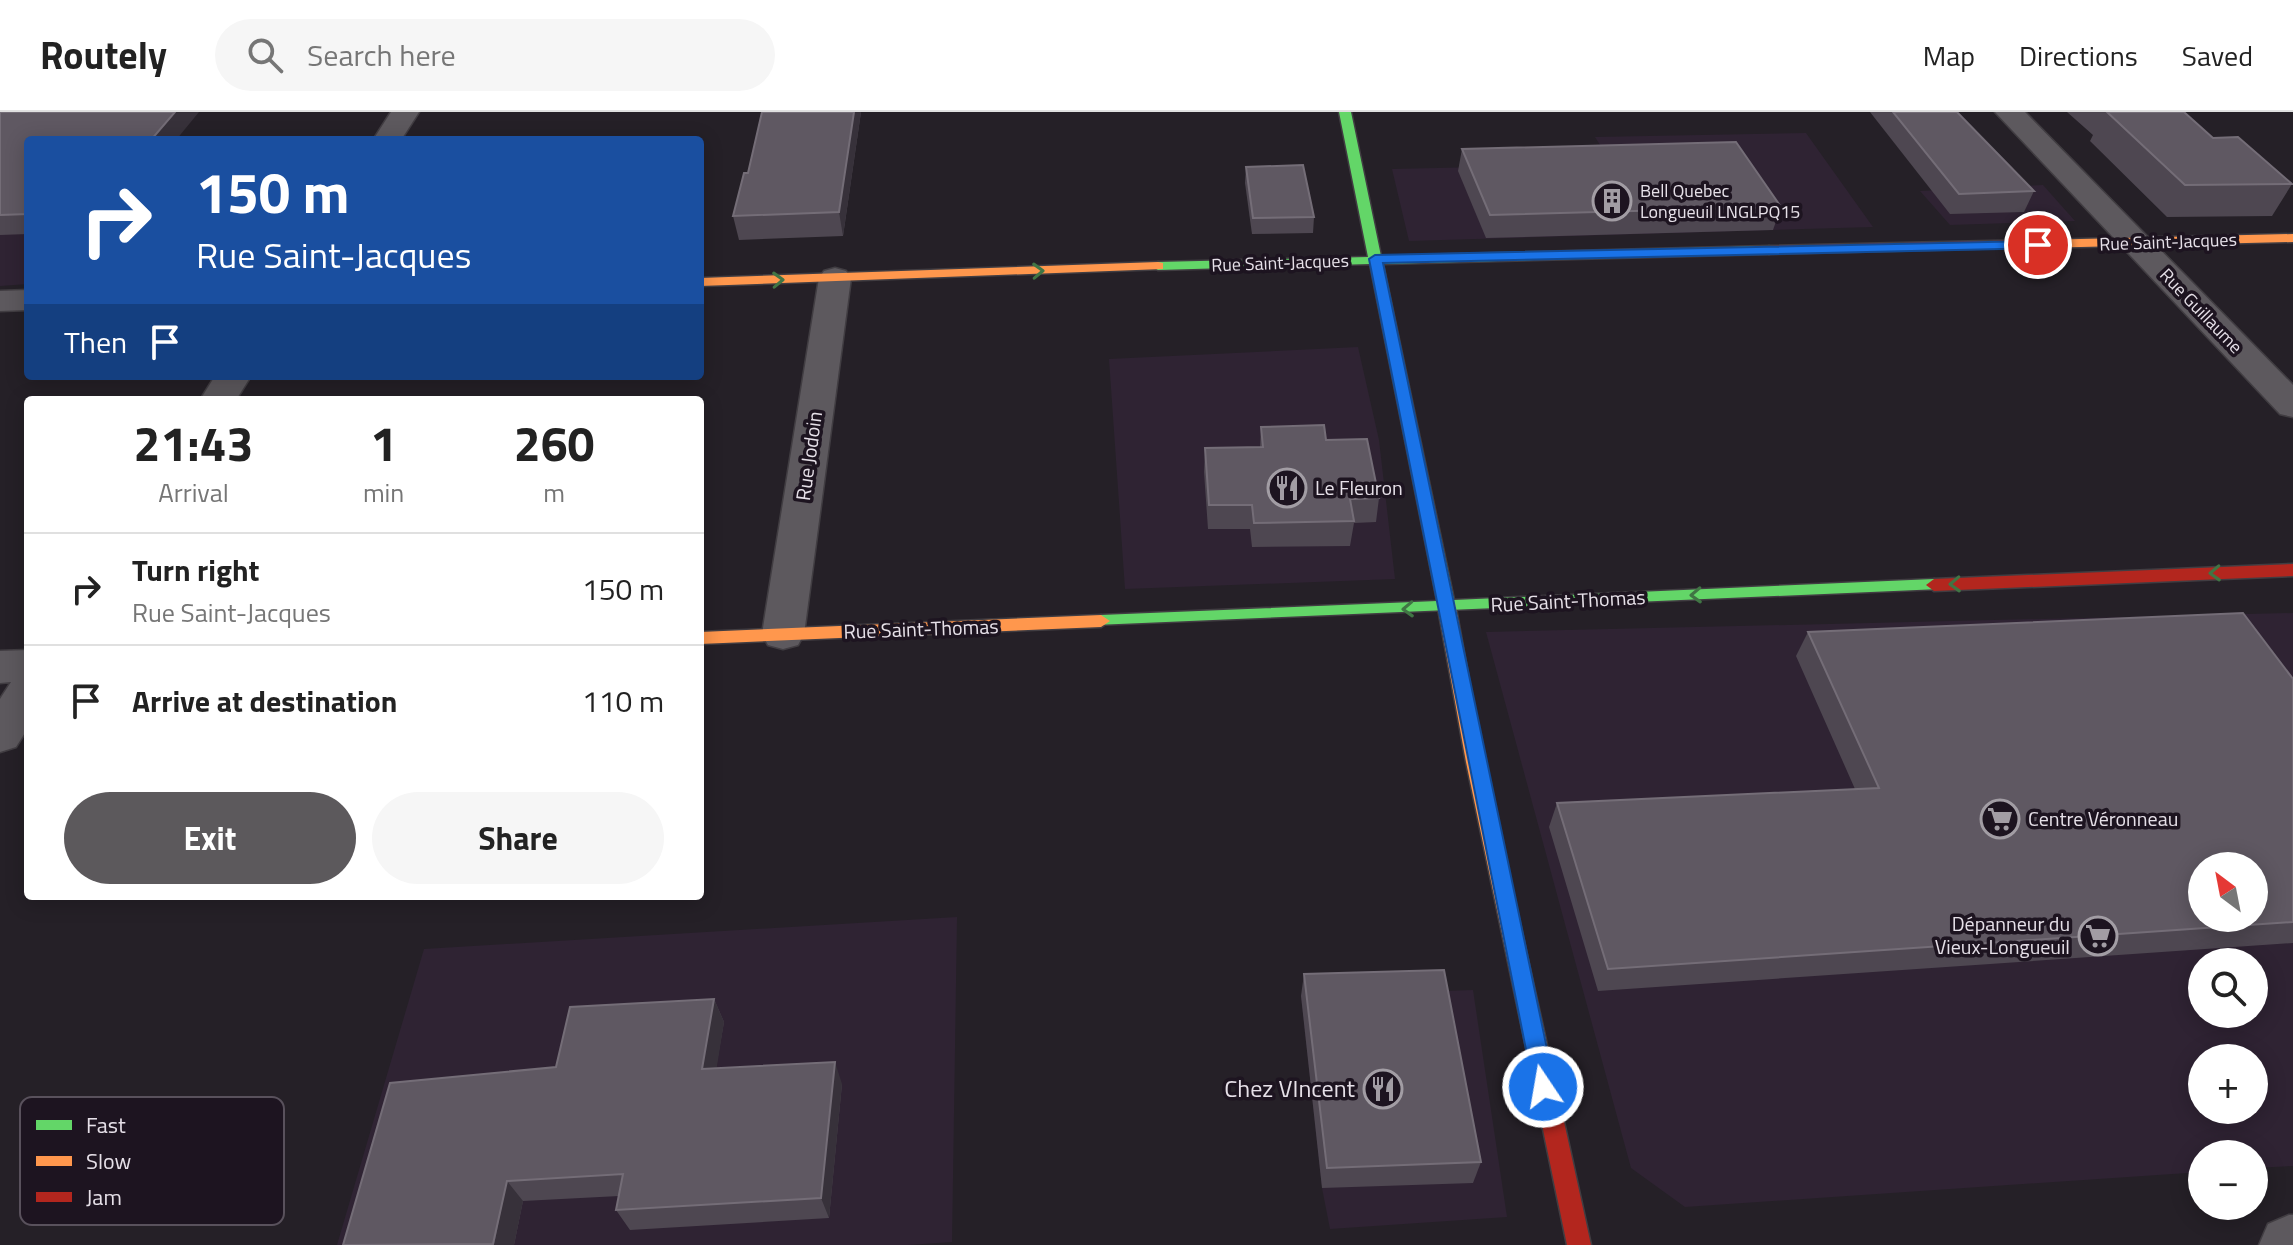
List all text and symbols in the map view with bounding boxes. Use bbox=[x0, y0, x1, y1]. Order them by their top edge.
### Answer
search box bbox=[215, 19, 775, 91]
text: Routely bbox=[40, 26, 167, 84]
text: Search here bbox=[307, 32, 456, 78]
icon: search bbox=[243, 33, 287, 77]
text: Map bbox=[1923, 34, 1975, 77]
text: Directions bbox=[2019, 34, 2138, 77]
text: Saved bbox=[2182, 34, 2253, 77]
text: 150 m bbox=[196, 150, 349, 235]
icon: right bbox=[64, 168, 168, 272]
place label: Bell Quebec Longueuil LNGLPQ15 bbox=[1640, 177, 1800, 225]
building icon: Bell Quebec Longueuil LNGLPQ15 bbox=[1591, 180, 1633, 222]
pin bbox=[2004, 211, 2072, 279]
icon: arrive bbox=[2016, 223, 2060, 267]
street label: Rue Saint-Jacques bbox=[2099, 226, 2237, 257]
text: Rue Saint-Jacques bbox=[196, 227, 471, 282]
street label: Rue Saint-Jacques bbox=[1211, 247, 1349, 278]
street label: Rue Guillaume bbox=[2154, 262, 2249, 359]
one-way arrow bbox=[1032, 263, 1045, 280]
one-way arrow bbox=[772, 271, 785, 288]
text: Then bbox=[64, 319, 127, 365]
icon: arrive bbox=[143, 320, 187, 364]
text: 21:43 bbox=[134, 407, 253, 480]
text: 1 bbox=[370, 407, 397, 480]
text: 260 bbox=[514, 407, 594, 480]
street label: Rue Jodoin bbox=[787, 409, 830, 503]
restaurant icon: Le Fleuron bbox=[1266, 467, 1308, 509]
place label: Le Fleuron bbox=[1315, 472, 1403, 503]
text: Arrival bbox=[158, 473, 229, 512]
text: min bbox=[363, 473, 404, 512]
text: m bbox=[543, 473, 565, 512]
text: Turn right bbox=[132, 547, 260, 593]
one-way arrow bbox=[2208, 565, 2221, 582]
text: 150 m bbox=[582, 566, 664, 612]
icon: right bbox=[64, 567, 108, 611]
one-way arrow bbox=[1948, 576, 1961, 593]
street label: Rue Saint-Thomas bbox=[1490, 581, 1646, 620]
one-way arrow bbox=[1689, 587, 1702, 604]
text: Rue Saint-Jacques bbox=[132, 593, 331, 632]
one-way arrow bbox=[1401, 601, 1414, 618]
street label: Rue Saint-Thomas bbox=[843, 610, 999, 647]
text: Arrive at destination bbox=[132, 678, 397, 724]
text: 110 m bbox=[582, 678, 664, 724]
icon: arrive bbox=[64, 679, 108, 723]
button: Exit bbox=[64, 792, 356, 884]
button: Share bbox=[372, 792, 664, 884]
supermarket icon: Centre Véronneau bbox=[1979, 798, 2021, 840]
place label: Centre Véronneau bbox=[2028, 803, 2178, 834]
north arrow bbox=[2188, 852, 2268, 932]
map controls bbox=[2188, 852, 2268, 1220]
place label: Dépanneur du Vieux-Longueuil bbox=[1935, 908, 2070, 962]
supermarket icon: Dépanneur du Vieux-Longueuil bbox=[2077, 915, 2119, 957]
button: search bbox=[2188, 948, 2268, 1028]
button: + bbox=[2188, 1044, 2268, 1124]
position arrow bbox=[1501, 1045, 1585, 1129]
restaurant icon: Chez VIncent bbox=[1362, 1068, 1404, 1110]
place label: Chez VIncent bbox=[1224, 1070, 1356, 1106]
legend bbox=[20, 1097, 284, 1225]
text: Fast bbox=[86, 1108, 126, 1142]
button: − bbox=[2188, 1140, 2268, 1220]
text: Slow bbox=[86, 1144, 132, 1178]
text: Jam bbox=[86, 1180, 122, 1214]

